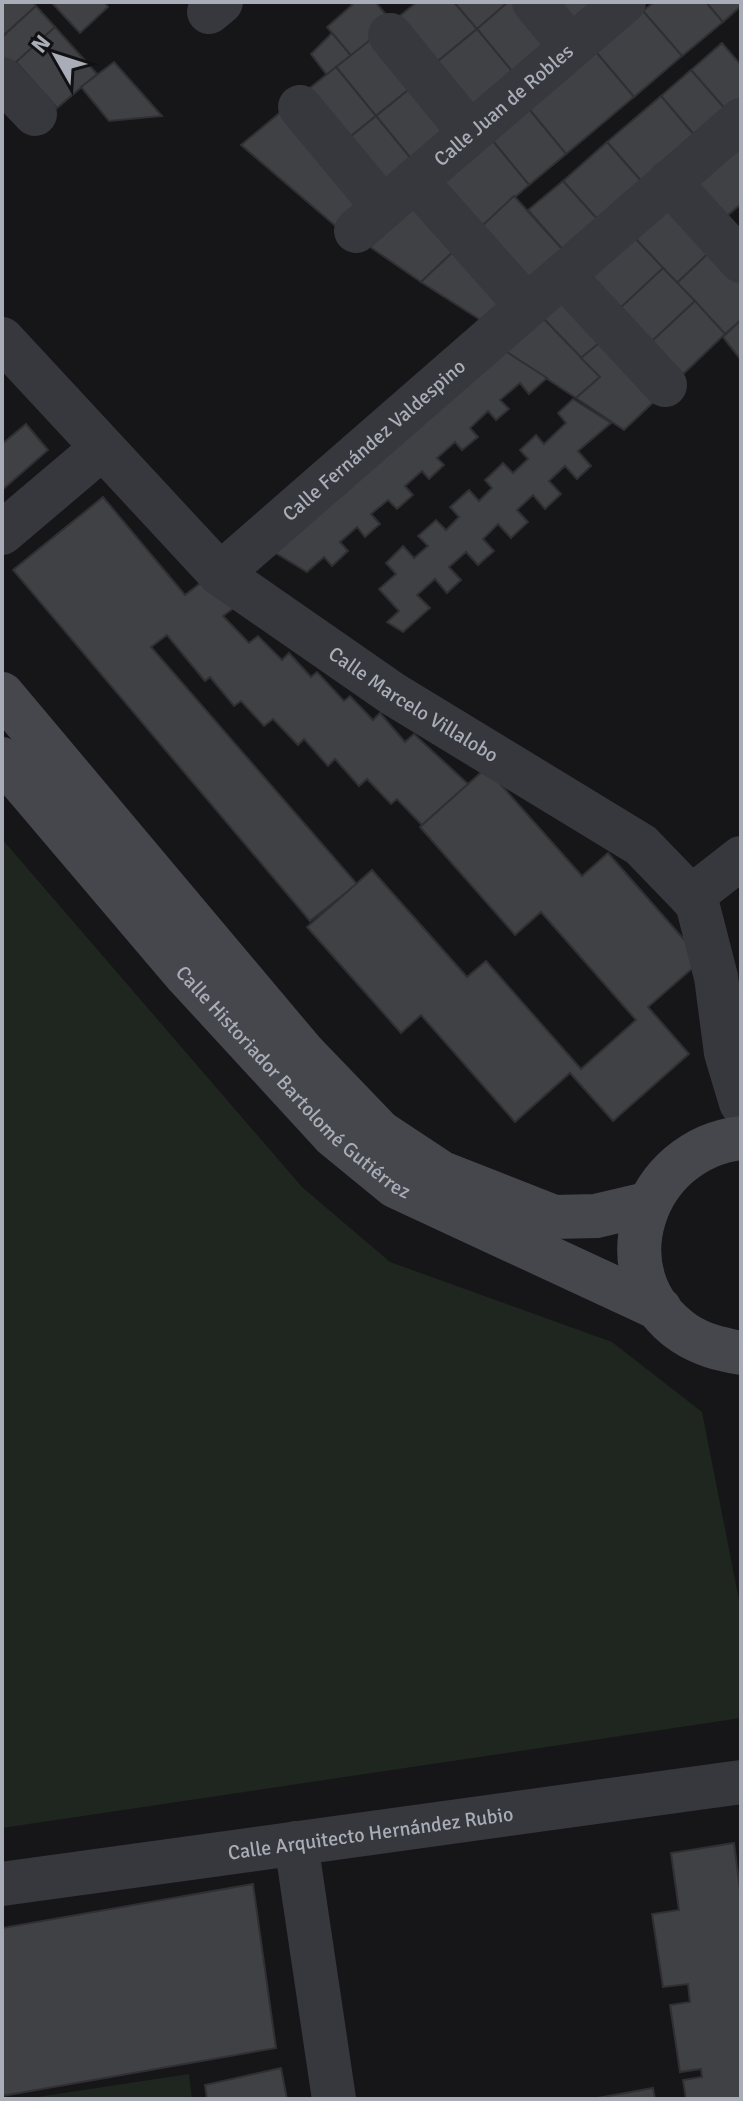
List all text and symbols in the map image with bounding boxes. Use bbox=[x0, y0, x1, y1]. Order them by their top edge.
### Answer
north arrow bbox=[16, 16, 96, 96]
text: N bbox=[26, 29, 56, 58]
street label: Calle Juan de Robles bbox=[429, 38, 578, 171]
street label: Calle Fernández Valdespino bbox=[277, 354, 470, 526]
street label: Calle Marcelo Villalobo bbox=[324, 641, 503, 768]
street label: Calle Historiador Bartolomé Gutiérrez bbox=[171, 960, 415, 1204]
street label: Calle Arquitecto Hernández Rubio bbox=[226, 1801, 515, 1865]

